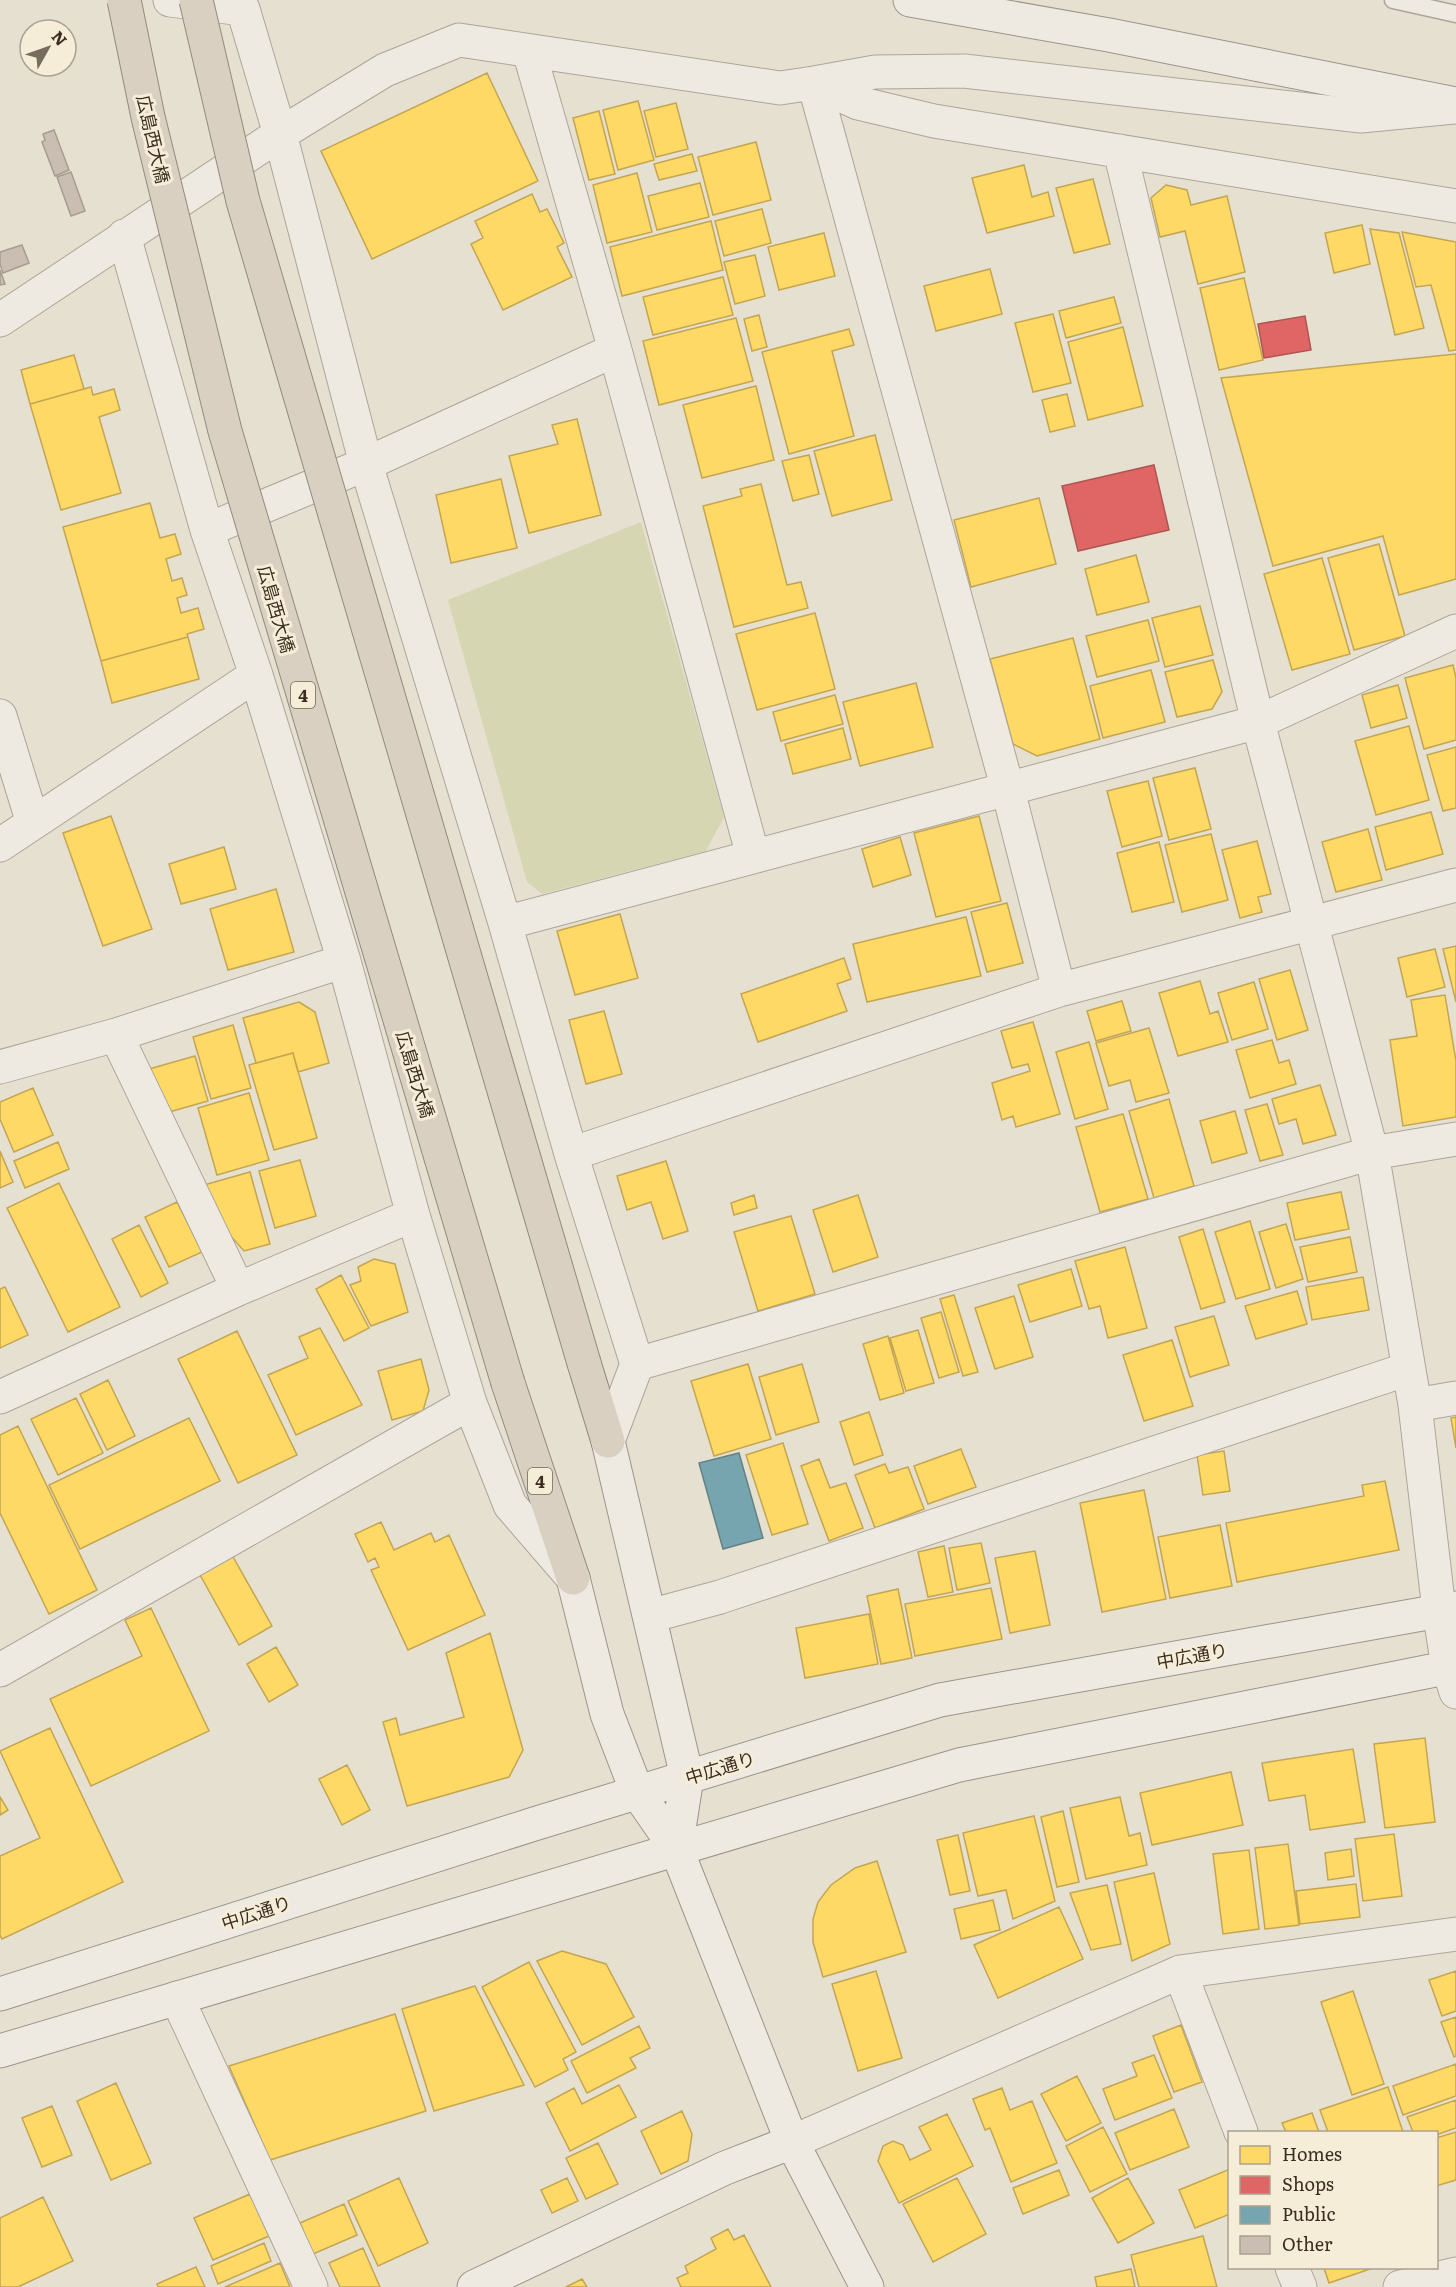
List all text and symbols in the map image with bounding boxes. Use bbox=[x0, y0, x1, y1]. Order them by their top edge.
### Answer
north arrow bbox=[18, 18, 78, 78]
text: N bbox=[47, 25, 74, 51]
street label: 広島西大橋 bbox=[131, 92, 177, 186]
street label: 広島西大橋 bbox=[252, 562, 302, 656]
road number: 4 bbox=[291, 682, 315, 708]
street label: 広島西大橋 bbox=[390, 1027, 442, 1121]
road number: 4 bbox=[528, 1468, 552, 1494]
street label: 中広通り bbox=[1154, 1635, 1230, 1675]
street label: 中広通り bbox=[682, 1744, 758, 1790]
street label: 中広通り bbox=[218, 1888, 294, 1936]
legend bbox=[1228, 2131, 1438, 2269]
text: Homes bbox=[1282, 2140, 1342, 2167]
text: Shops bbox=[1282, 2170, 1334, 2197]
text: Public bbox=[1282, 2200, 1336, 2227]
text: Other bbox=[1282, 2230, 1333, 2257]

